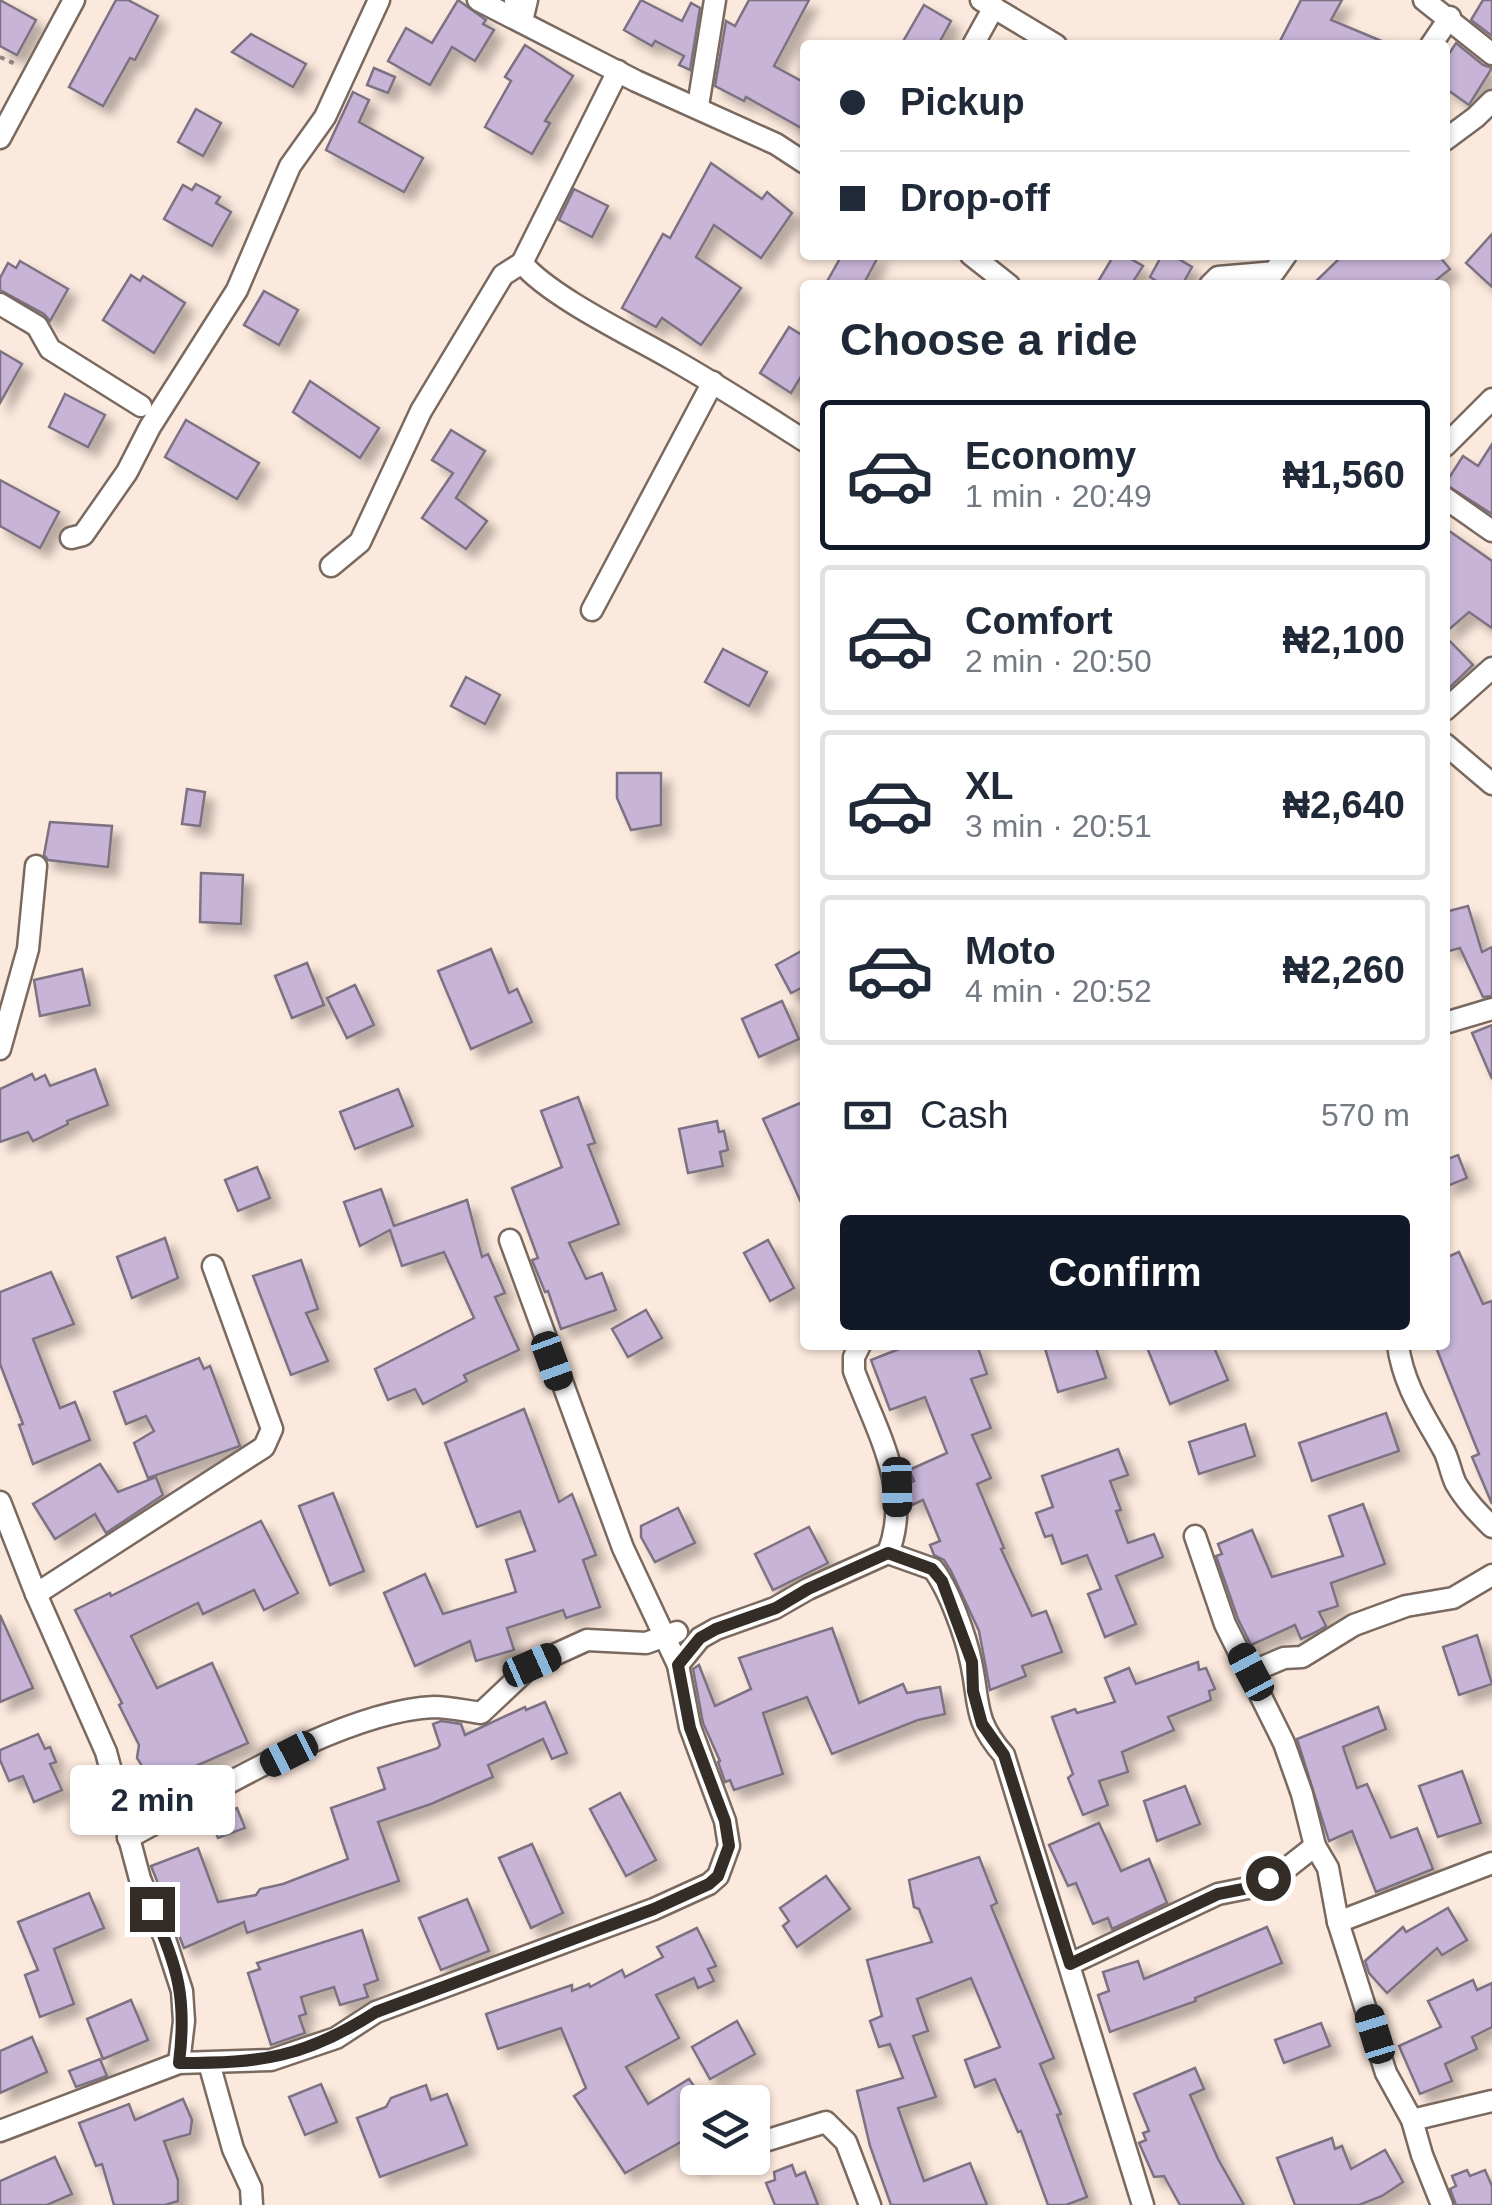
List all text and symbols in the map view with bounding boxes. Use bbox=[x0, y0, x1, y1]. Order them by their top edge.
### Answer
text: Pickup bbox=[900, 81, 1025, 123]
text: Drop-off bbox=[900, 177, 1050, 219]
text: Choose a ride bbox=[840, 314, 1138, 365]
icon: car bbox=[845, 430, 935, 520]
text: Economy bbox=[965, 435, 1136, 477]
text: ₦1,560 bbox=[1282, 454, 1405, 496]
text: 1 min · 20:49 bbox=[965, 478, 1152, 514]
icon: car bbox=[845, 595, 935, 685]
text: Comfort bbox=[965, 600, 1113, 642]
text: ₦2,100 bbox=[1282, 619, 1405, 661]
text: 2 min · 20:50 bbox=[965, 643, 1152, 679]
icon: car bbox=[845, 760, 935, 850]
text: XL bbox=[965, 765, 1014, 807]
text: ₦2,640 bbox=[1282, 784, 1405, 826]
text: 3 min · 20:51 bbox=[965, 808, 1152, 844]
icon: car bbox=[845, 925, 935, 1015]
text: Moto bbox=[965, 930, 1056, 972]
text: ₦2,260 bbox=[1282, 949, 1405, 991]
text: 4 min · 20:52 bbox=[965, 973, 1152, 1009]
icon: cash bbox=[840, 1088, 895, 1143]
text: Cash bbox=[920, 1094, 1009, 1136]
text: 570 m bbox=[1321, 1097, 1410, 1133]
button: Confirm bbox=[840, 1215, 1410, 1330]
car bbox=[528, 1328, 576, 1394]
car bbox=[881, 1457, 913, 1517]
car bbox=[1224, 1638, 1278, 1706]
car bbox=[498, 1639, 566, 1691]
car bbox=[255, 1727, 323, 1781]
callout: 2 min bbox=[70, 1764, 234, 1834]
text: 2 min bbox=[111, 1782, 194, 1818]
route start bbox=[1246, 1856, 1291, 1901]
route end bbox=[130, 1887, 175, 1932]
car bbox=[1352, 2001, 1398, 2067]
map controls bbox=[680, 2085, 770, 2175]
button: layers bbox=[680, 2085, 770, 2175]

